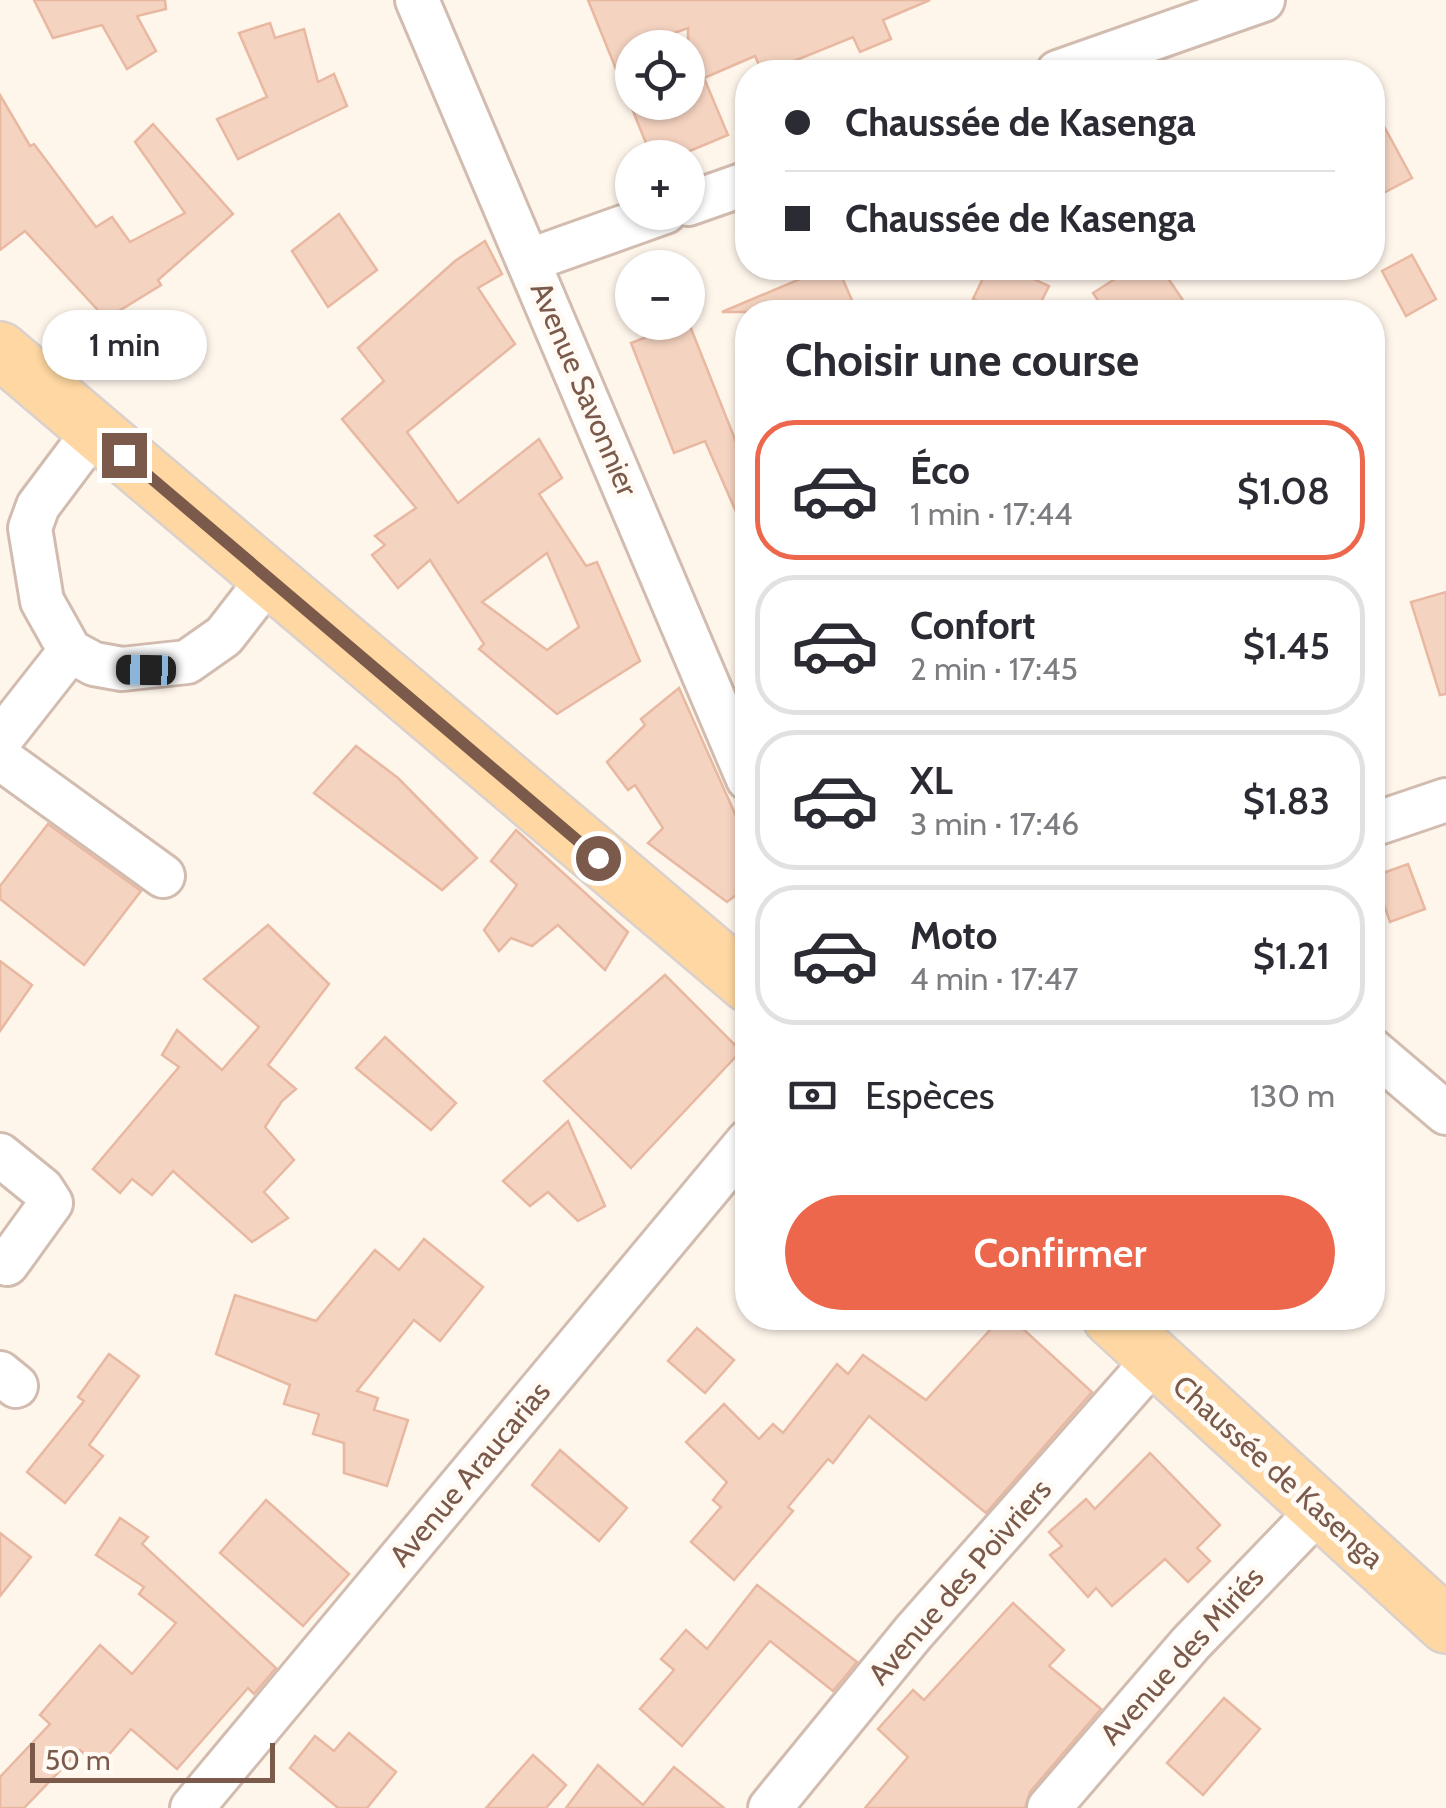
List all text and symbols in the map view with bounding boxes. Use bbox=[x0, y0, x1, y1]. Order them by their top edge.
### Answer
map controls bbox=[615, 30, 705, 340]
button: locate bbox=[615, 30, 705, 120]
text: Chaussée de Kasenga bbox=[845, 99, 1196, 146]
button: + bbox=[615, 140, 705, 230]
text: Chaussée de Kasenga bbox=[845, 195, 1196, 242]
button: − bbox=[615, 250, 705, 340]
street label: Avenue Savonnier bbox=[523, 276, 646, 502]
callout: 1 min bbox=[42, 310, 206, 380]
text: 1 min bbox=[89, 325, 160, 364]
text: Choisir une course bbox=[785, 333, 1139, 387]
route end bbox=[102, 433, 147, 478]
icon: car bbox=[790, 445, 880, 535]
text: Éco bbox=[910, 447, 970, 494]
text: $1.08 bbox=[1237, 467, 1330, 514]
text: 1 min · 17:44 bbox=[910, 494, 1073, 533]
icon: car bbox=[790, 600, 880, 690]
text: Confort bbox=[910, 602, 1035, 649]
text: $1.45 bbox=[1243, 622, 1330, 669]
text: 2 min · 17:45 bbox=[910, 649, 1078, 688]
car bbox=[116, 654, 176, 686]
icon: car bbox=[790, 755, 880, 845]
text: XL bbox=[910, 757, 953, 804]
text: $1.83 bbox=[1243, 777, 1330, 824]
text: 3 min · 17:46 bbox=[910, 804, 1079, 843]
route start bbox=[576, 836, 621, 881]
icon: car bbox=[790, 910, 880, 1000]
text: Moto bbox=[910, 912, 997, 959]
text: $1.21 bbox=[1253, 932, 1330, 979]
text: 4 min · 17:47 bbox=[910, 959, 1078, 998]
icon: cash bbox=[785, 1068, 840, 1123]
text: Espèces bbox=[865, 1072, 994, 1119]
text: 130 m bbox=[1250, 1076, 1335, 1115]
button: Confirmer bbox=[785, 1195, 1335, 1310]
street label: Chaussée de Kasenga bbox=[1165, 1367, 1392, 1577]
street label: Avenue Araucarias bbox=[381, 1374, 558, 1574]
street label: Avenue des Poivriers bbox=[860, 1471, 1059, 1692]
street label: Avenue des Miriés bbox=[1092, 1559, 1271, 1752]
scale bar bbox=[30, 1738, 275, 1782]
text: 50 m bbox=[45, 1743, 111, 1777]

